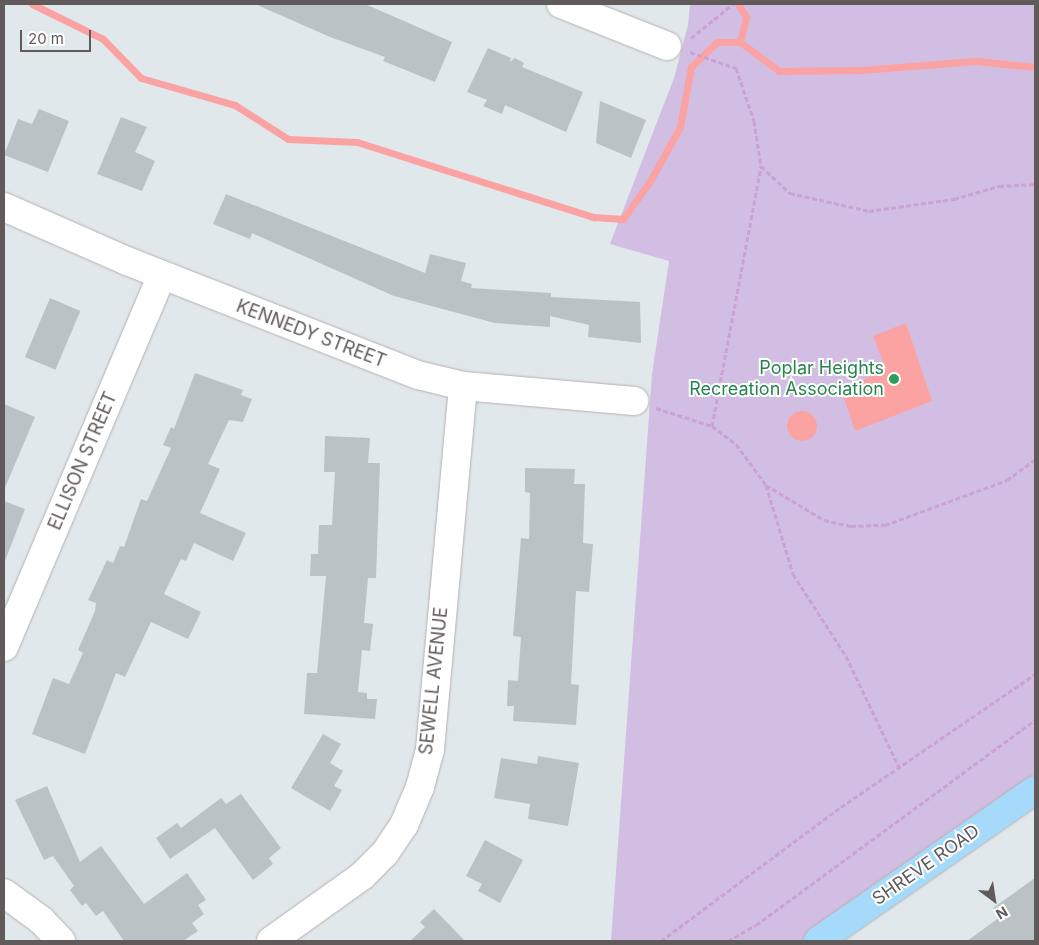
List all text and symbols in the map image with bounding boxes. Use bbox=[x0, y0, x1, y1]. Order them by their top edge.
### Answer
scale bar bbox=[22, 20, 94, 52]
text: 20 m bbox=[28, 29, 64, 48]
street label: KENNEDY STREET bbox=[233, 296, 389, 372]
place label: Poplar Heights Recreation Association bbox=[689, 358, 884, 400]
marker: Poplar Heights Recreation Association bbox=[888, 373, 900, 385]
street label: ELLISON STREET bbox=[44, 389, 122, 533]
street label: SEWELL AVENUE bbox=[415, 606, 453, 756]
street label: SHREVE ROAD bbox=[868, 820, 984, 910]
north arrow bbox=[969, 875, 1019, 925]
text: N bbox=[993, 903, 1011, 923]

